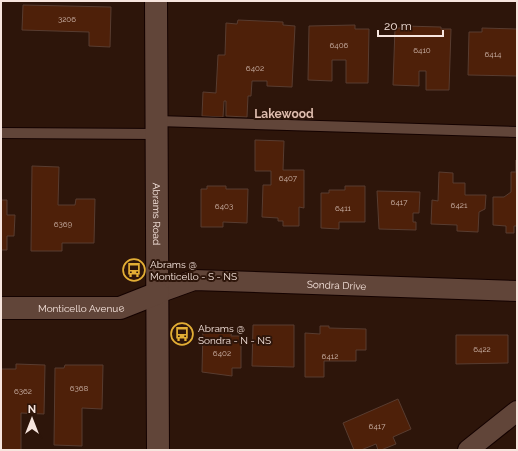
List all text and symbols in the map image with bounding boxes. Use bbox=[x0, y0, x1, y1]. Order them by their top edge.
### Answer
scale bar bbox=[378, 12, 443, 38]
house number: 3206 bbox=[58, 14, 76, 24]
text: 20 m bbox=[384, 19, 412, 33]
house number: 6406 bbox=[330, 40, 349, 50]
house number: 6410 bbox=[413, 45, 431, 55]
house number: 6414 bbox=[485, 49, 502, 59]
house number: 6402 bbox=[246, 63, 264, 73]
district label: Lakewood bbox=[254, 107, 314, 121]
house number: 6407 bbox=[279, 173, 298, 183]
street label: Abrams Road bbox=[151, 183, 163, 245]
house number: 6417 bbox=[391, 197, 408, 207]
house number: 6421 bbox=[451, 200, 468, 210]
house number: 6403 bbox=[215, 201, 233, 211]
house number: 6411 bbox=[335, 203, 352, 213]
house number: 6369 bbox=[54, 219, 73, 229]
bus stop icon: Abrams @ Monticello - S - NS bbox=[121, 257, 147, 283]
place label: Abrams @ Monticello - S - NS bbox=[150, 259, 237, 282]
street label: Sondra Drive bbox=[307, 278, 367, 291]
street label: Monticello Avenue bbox=[38, 301, 126, 314]
bus stop icon: Abrams @ Sondra - N - NS bbox=[169, 321, 195, 347]
place label: Abrams @ Sondra - N - NS bbox=[198, 323, 271, 346]
house number: 6422 bbox=[473, 344, 491, 354]
house number: 6402 bbox=[213, 348, 231, 358]
house number: 6412 bbox=[322, 351, 338, 361]
house number: 6368 bbox=[70, 383, 89, 393]
house number: 6362 bbox=[14, 386, 32, 396]
north arrow bbox=[12, 399, 52, 439]
text: N bbox=[28, 403, 36, 416]
house number: 6417 bbox=[369, 421, 386, 431]

